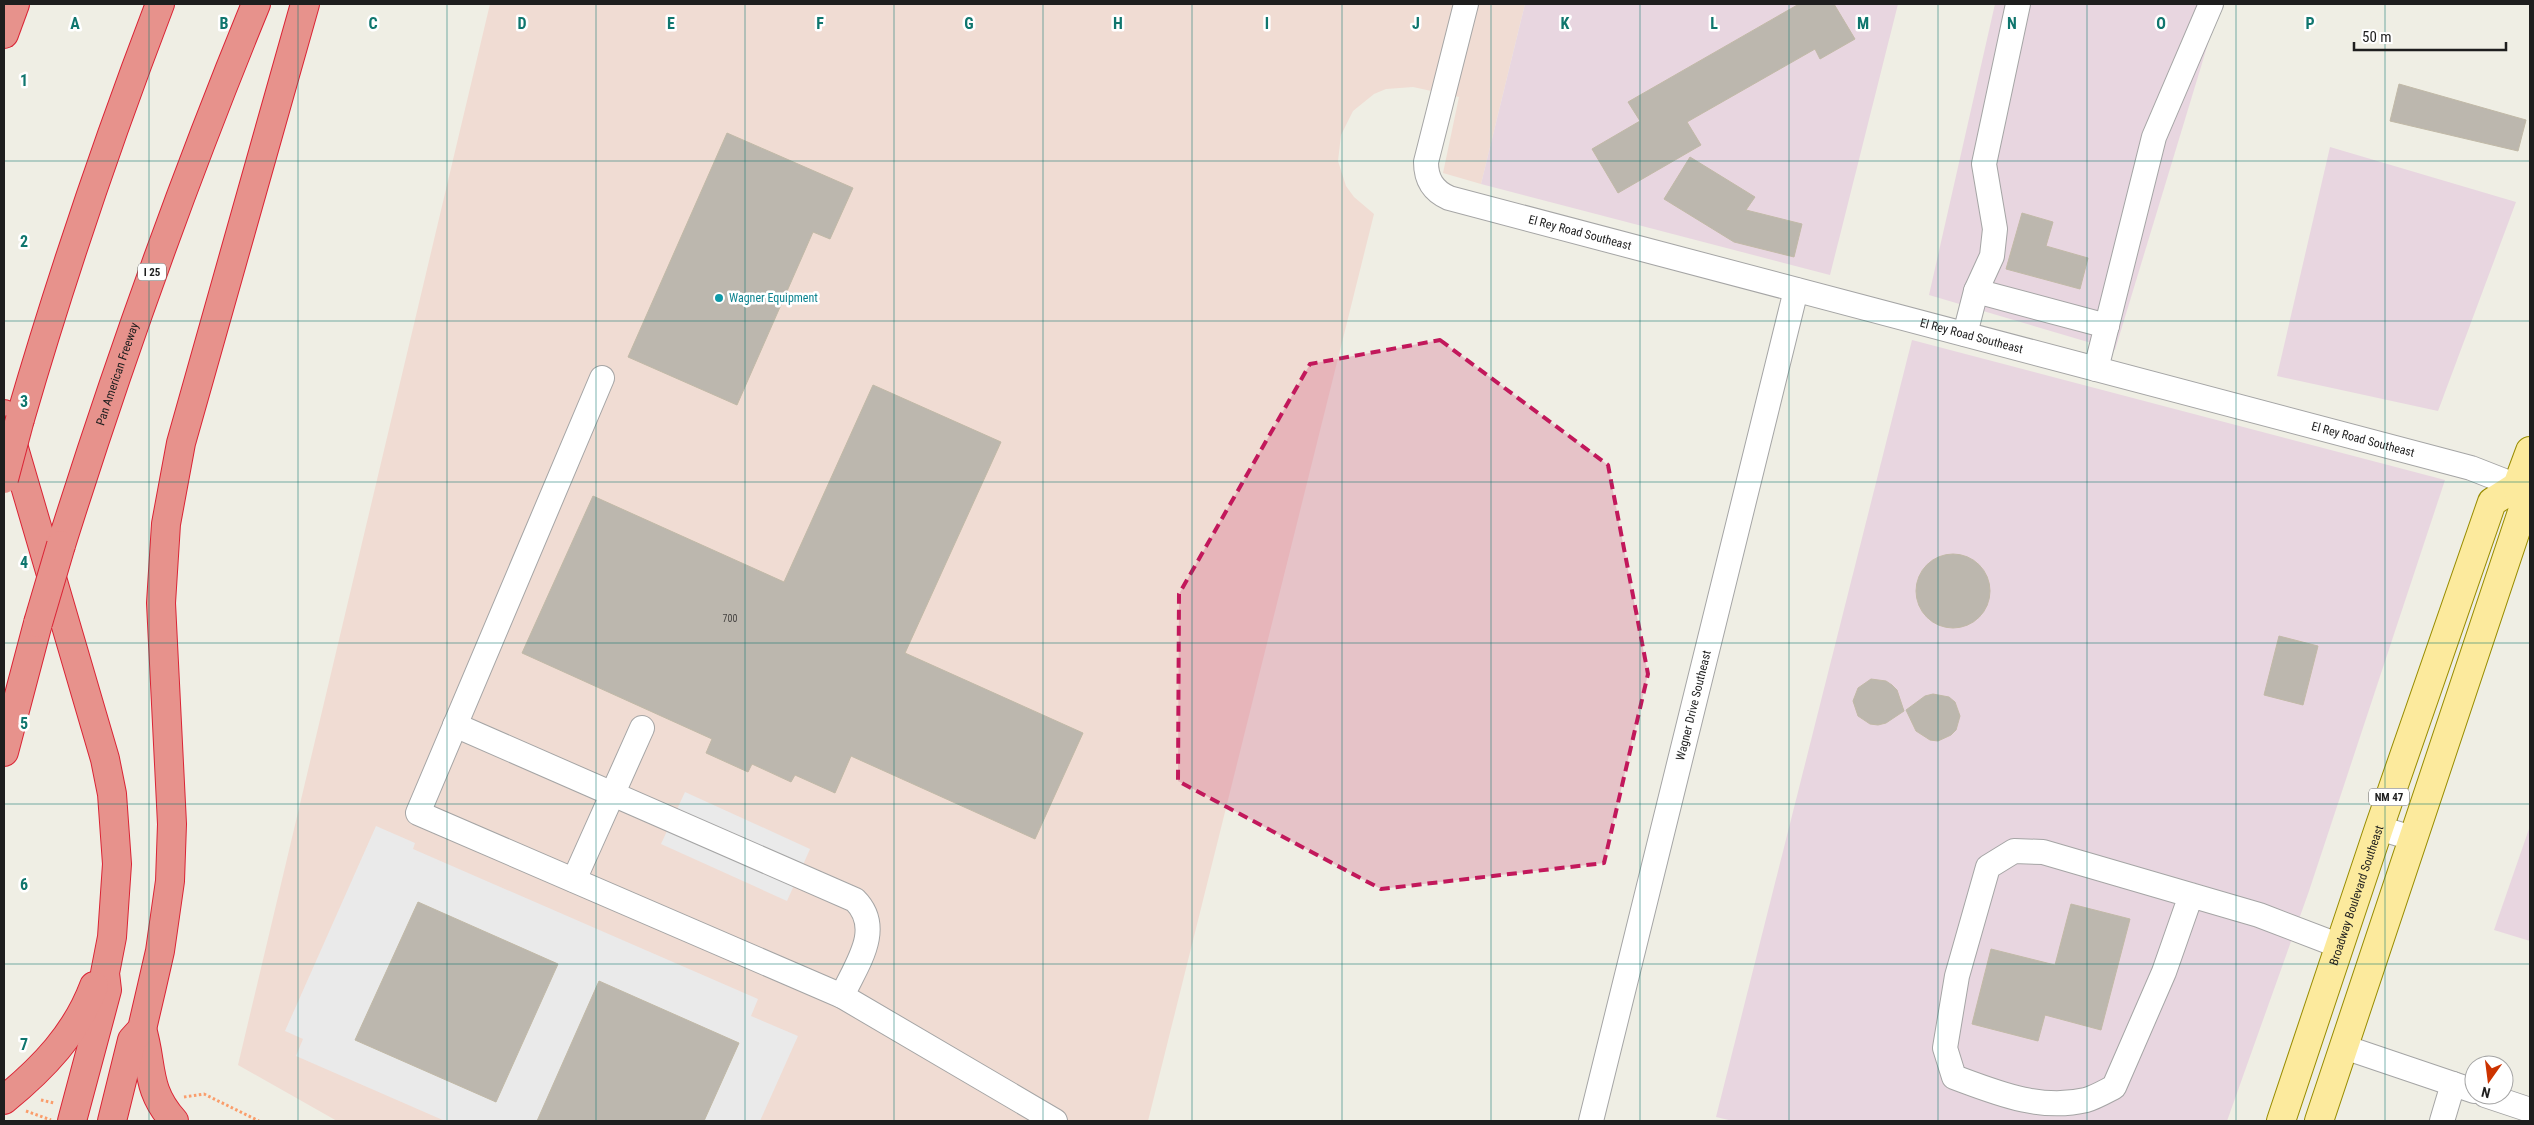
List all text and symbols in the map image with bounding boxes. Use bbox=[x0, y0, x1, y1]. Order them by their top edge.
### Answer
text: A bbox=[70, 14, 80, 33]
text: B bbox=[220, 14, 229, 33]
text: C bbox=[368, 14, 378, 33]
text: D bbox=[517, 14, 527, 33]
text: E bbox=[667, 14, 675, 33]
text: F bbox=[816, 14, 824, 33]
text: G bbox=[964, 14, 974, 33]
text: H bbox=[1113, 14, 1123, 33]
text: I bbox=[1265, 14, 1269, 33]
text: J bbox=[1412, 14, 1420, 33]
text: K bbox=[1561, 14, 1570, 33]
text: L bbox=[1710, 14, 1718, 33]
text: M bbox=[1857, 14, 1869, 33]
text: N bbox=[2007, 14, 2017, 33]
text: O bbox=[2156, 14, 2166, 33]
text: P bbox=[2305, 14, 2315, 33]
scale bar bbox=[2354, 20, 2506, 52]
text: 50 m bbox=[2362, 28, 2392, 46]
text: 1 bbox=[20, 71, 28, 90]
street label: El Rey Road Southeast bbox=[1527, 212, 1633, 253]
text: 2 bbox=[20, 232, 28, 251]
road number: I 25 bbox=[138, 264, 166, 280]
place label: Wagner Equipment bbox=[729, 291, 818, 305]
marker: Wagner Equipment bbox=[713, 292, 725, 304]
street label: El Rey Road Southeast bbox=[1919, 316, 2025, 356]
street label: Pan American Freeway bbox=[93, 321, 141, 427]
text: 3 bbox=[20, 392, 28, 411]
street label: El Rey Road Southeast bbox=[2310, 419, 2417, 460]
text: 4 bbox=[20, 553, 28, 572]
house number: 700 bbox=[723, 613, 737, 624]
street label: Wagner Drive Southeast bbox=[1673, 648, 1714, 762]
text: 5 bbox=[20, 714, 28, 733]
road number: NM 47 bbox=[2369, 789, 2409, 806]
street label: Broadway Boulevard Southeast bbox=[2327, 823, 2387, 967]
text: 6 bbox=[20, 875, 28, 894]
text: 7 bbox=[20, 1035, 28, 1054]
north arrow bbox=[2464, 1055, 2514, 1105]
text: N bbox=[2480, 1084, 2492, 1101]

